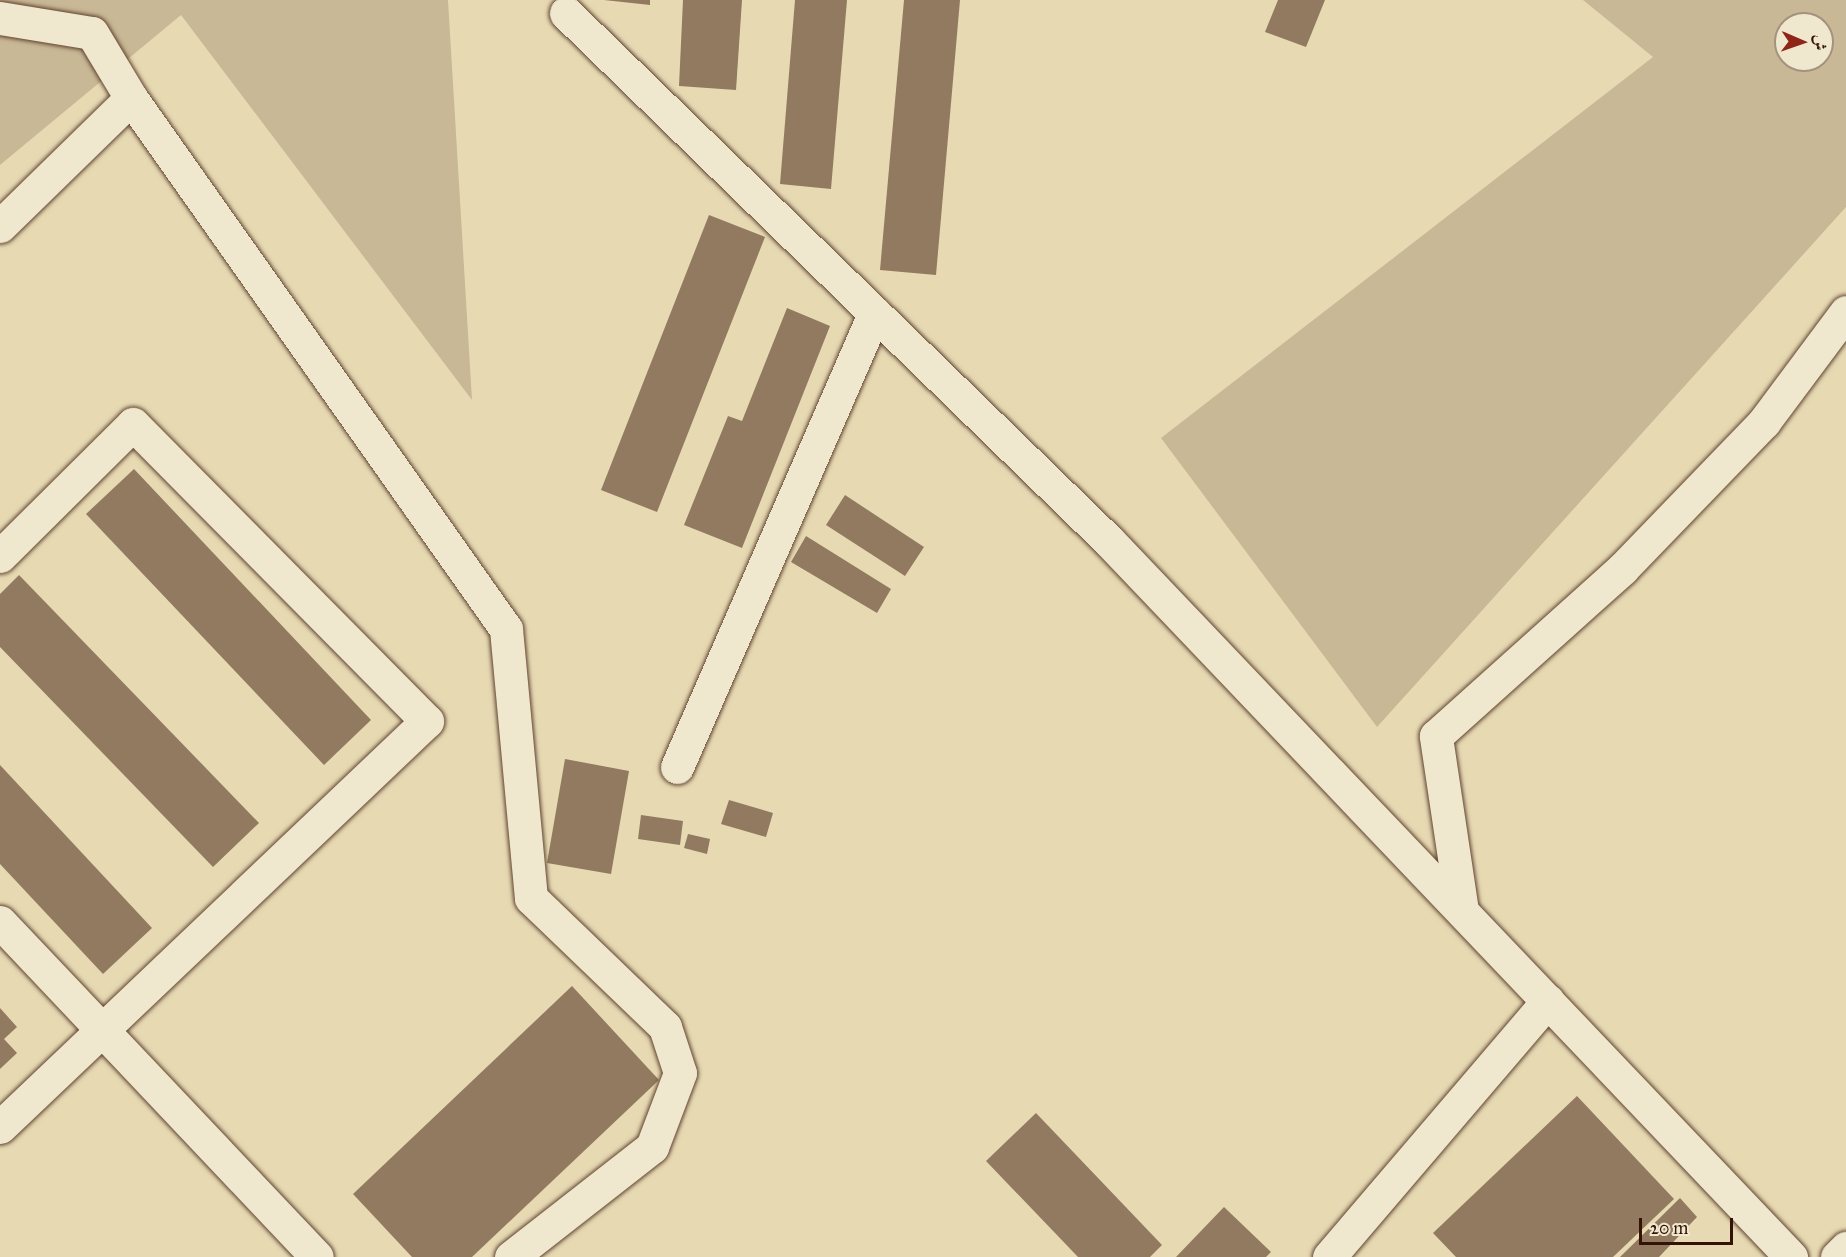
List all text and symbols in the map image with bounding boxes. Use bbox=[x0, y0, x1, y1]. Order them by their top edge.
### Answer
north arrow bbox=[1774, 12, 1834, 72]
text: ش bbox=[1811, 34, 1830, 51]
scale bar bbox=[1642, 1206, 1736, 1244]
text: 20 m bbox=[1650, 1217, 1688, 1239]

